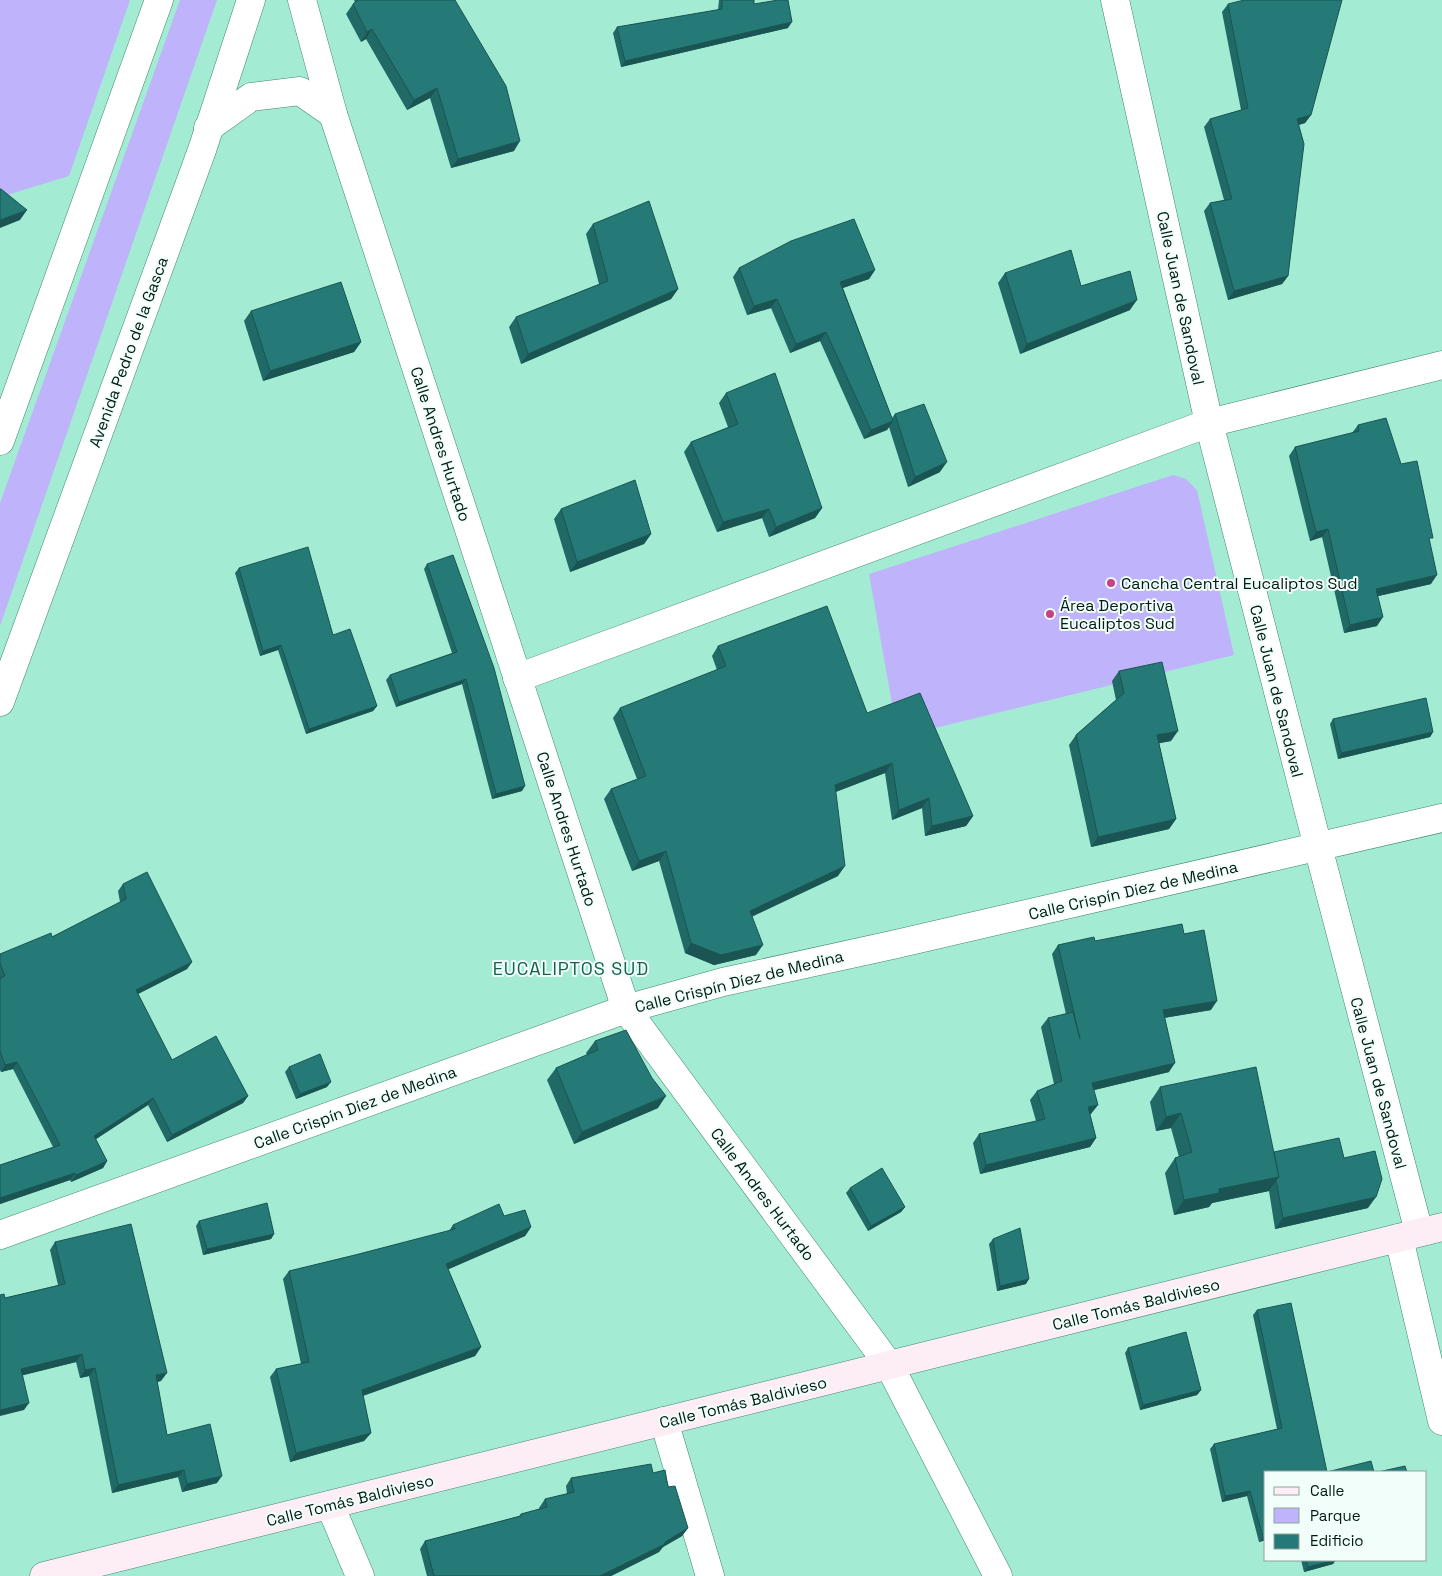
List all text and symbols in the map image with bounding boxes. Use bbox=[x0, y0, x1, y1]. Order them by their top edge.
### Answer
street label: Calle Juan de Sandoval bbox=[1152, 209, 1209, 387]
street label: Avenida Pedro de la Gasca bbox=[84, 254, 173, 451]
street label: Calle Andres Hurtado bbox=[406, 364, 475, 524]
place label: Cancha Central Eucaliptos Sud bbox=[1121, 573, 1357, 594]
marker: Cancha Central Eucaliptos Sud bbox=[1105, 577, 1117, 589]
place label: Área Deportiva Eucaliptos Sud bbox=[1060, 595, 1175, 634]
street label: Calle Juan de Sandoval bbox=[1245, 603, 1308, 780]
marker: Área Deportiva Eucaliptos Sud bbox=[1044, 608, 1056, 620]
street label: Calle Andres Hurtado bbox=[532, 749, 601, 909]
street label: Calle Crispín Díez de Medina bbox=[1026, 856, 1240, 925]
street label: Calle Crispín Díez de Medina bbox=[633, 945, 846, 1018]
district label: EUCALIPTOS SUD bbox=[493, 957, 649, 980]
street label: Calle Juan de Sandoval bbox=[1345, 995, 1412, 1171]
street label: Calle Crispín Díez de Medina bbox=[251, 1061, 459, 1154]
street label: Calle Andres Hurtado bbox=[706, 1124, 820, 1265]
street label: Calle Tomás Baldivieso bbox=[1050, 1274, 1222, 1335]
street label: Calle Tomás Baldivieso bbox=[657, 1372, 829, 1433]
street label: Calle Tomás Baldivieso bbox=[264, 1470, 436, 1531]
legend bbox=[1264, 1471, 1427, 1561]
text: Calle bbox=[1310, 1481, 1345, 1500]
text: Parque bbox=[1310, 1506, 1361, 1525]
text: Edificio bbox=[1310, 1531, 1364, 1550]

